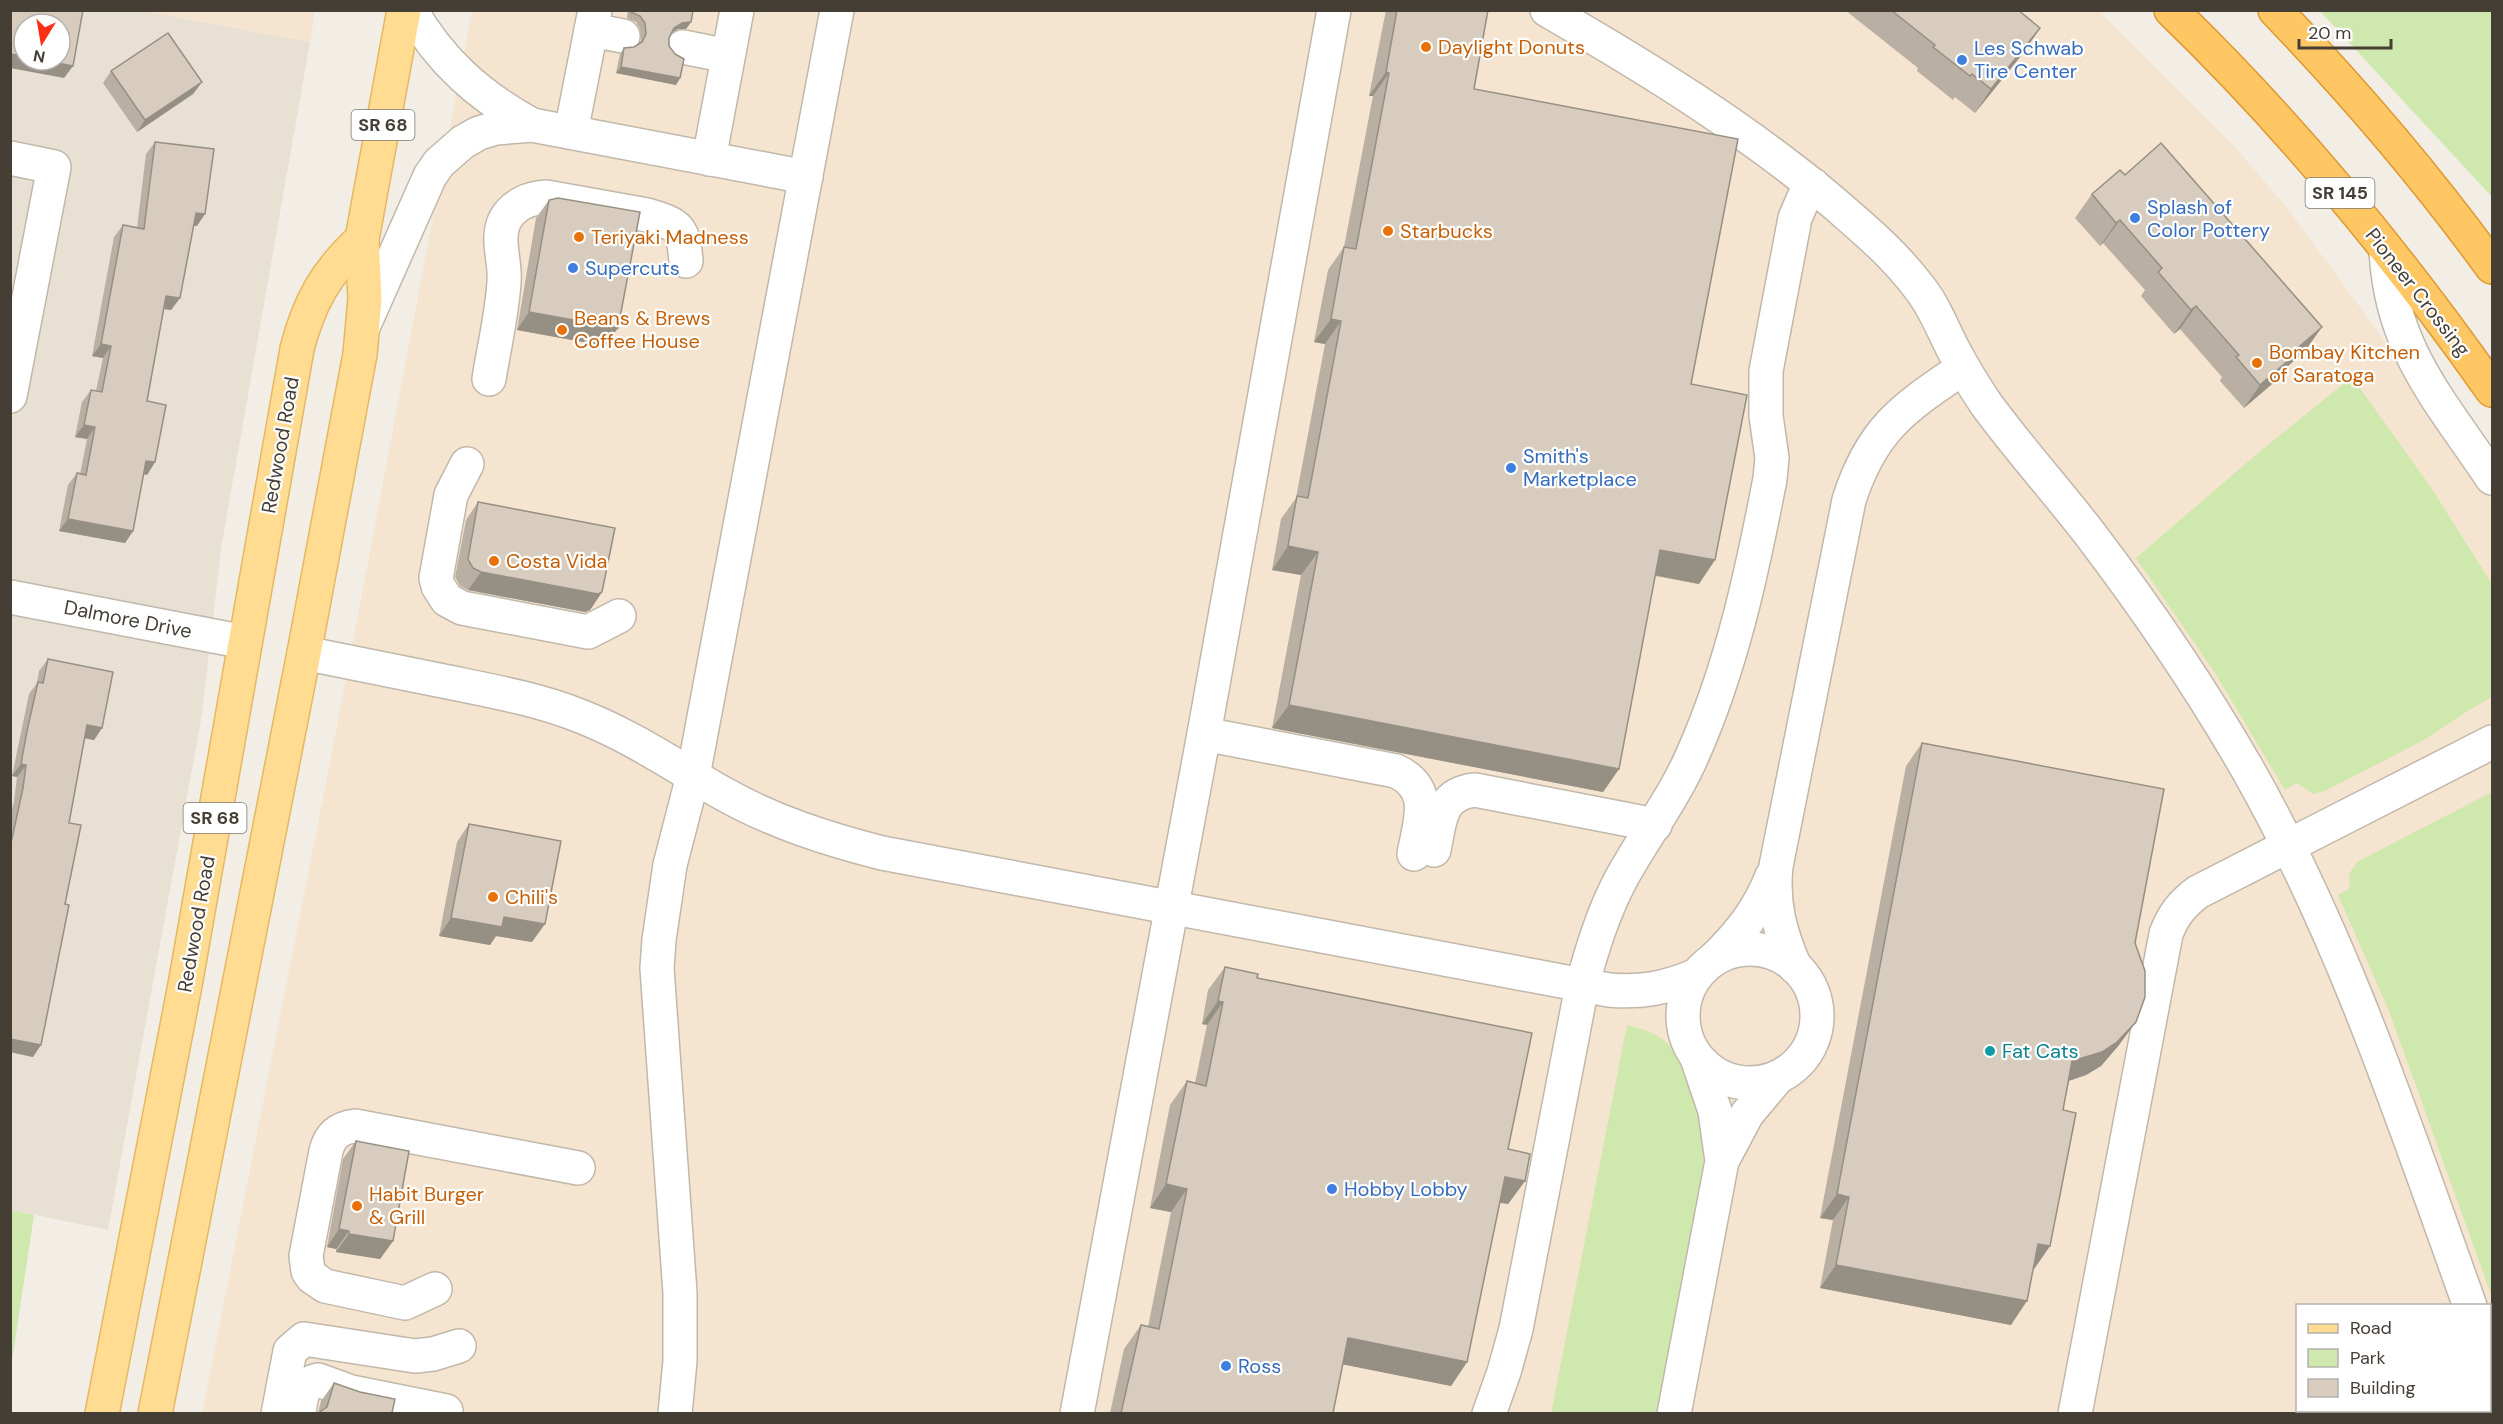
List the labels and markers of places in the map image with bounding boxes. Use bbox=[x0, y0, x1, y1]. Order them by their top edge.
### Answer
place label: Daylight Donuts bbox=[1438, 34, 1585, 60]
place label: Les Schwab Tire Center bbox=[1974, 35, 2084, 84]
marker: Daylight Donuts bbox=[1419, 40, 1433, 54]
marker: Les Schwab Tire Center bbox=[1955, 53, 1969, 67]
place label: Splash of Color Pottery bbox=[2147, 194, 2270, 243]
marker: Splash of Color Pottery bbox=[2128, 211, 2142, 225]
place label: Starbucks bbox=[1400, 218, 1493, 244]
place label: Teriyaki Madness bbox=[591, 224, 749, 250]
marker: Starbucks bbox=[1381, 224, 1395, 238]
marker: Teriyaki Madness bbox=[572, 230, 586, 244]
place label: Supercuts bbox=[585, 255, 680, 281]
marker: Supercuts bbox=[566, 261, 580, 275]
place label: Beans & Brews Coffee House bbox=[574, 305, 710, 354]
marker: Beans & Brews Coffee House bbox=[555, 323, 569, 337]
place label: Bombay Kitchen of Saratoga bbox=[2269, 339, 2420, 388]
marker: Bombay Kitchen of Saratoga bbox=[2250, 356, 2264, 370]
place label: Smith's Marketplace bbox=[1523, 443, 1637, 492]
marker: Smith's Marketplace bbox=[1504, 461, 1518, 475]
place label: Costa Vida bbox=[506, 548, 607, 574]
marker: Costa Vida bbox=[487, 554, 501, 568]
place label: Chili's bbox=[505, 884, 558, 910]
marker: Chili's bbox=[486, 890, 500, 904]
place label: Fat Cats bbox=[2002, 1038, 2079, 1064]
marker: Fat Cats bbox=[1983, 1044, 1997, 1058]
place label: Hobby Lobby bbox=[1344, 1176, 1468, 1202]
place label: Habit Burger & Grill bbox=[369, 1181, 484, 1230]
marker: Hobby Lobby bbox=[1325, 1182, 1339, 1196]
marker: Habit Burger & Grill bbox=[350, 1199, 364, 1213]
place label: Ross bbox=[1238, 1353, 1281, 1379]
marker: Ross bbox=[1219, 1359, 1233, 1373]

